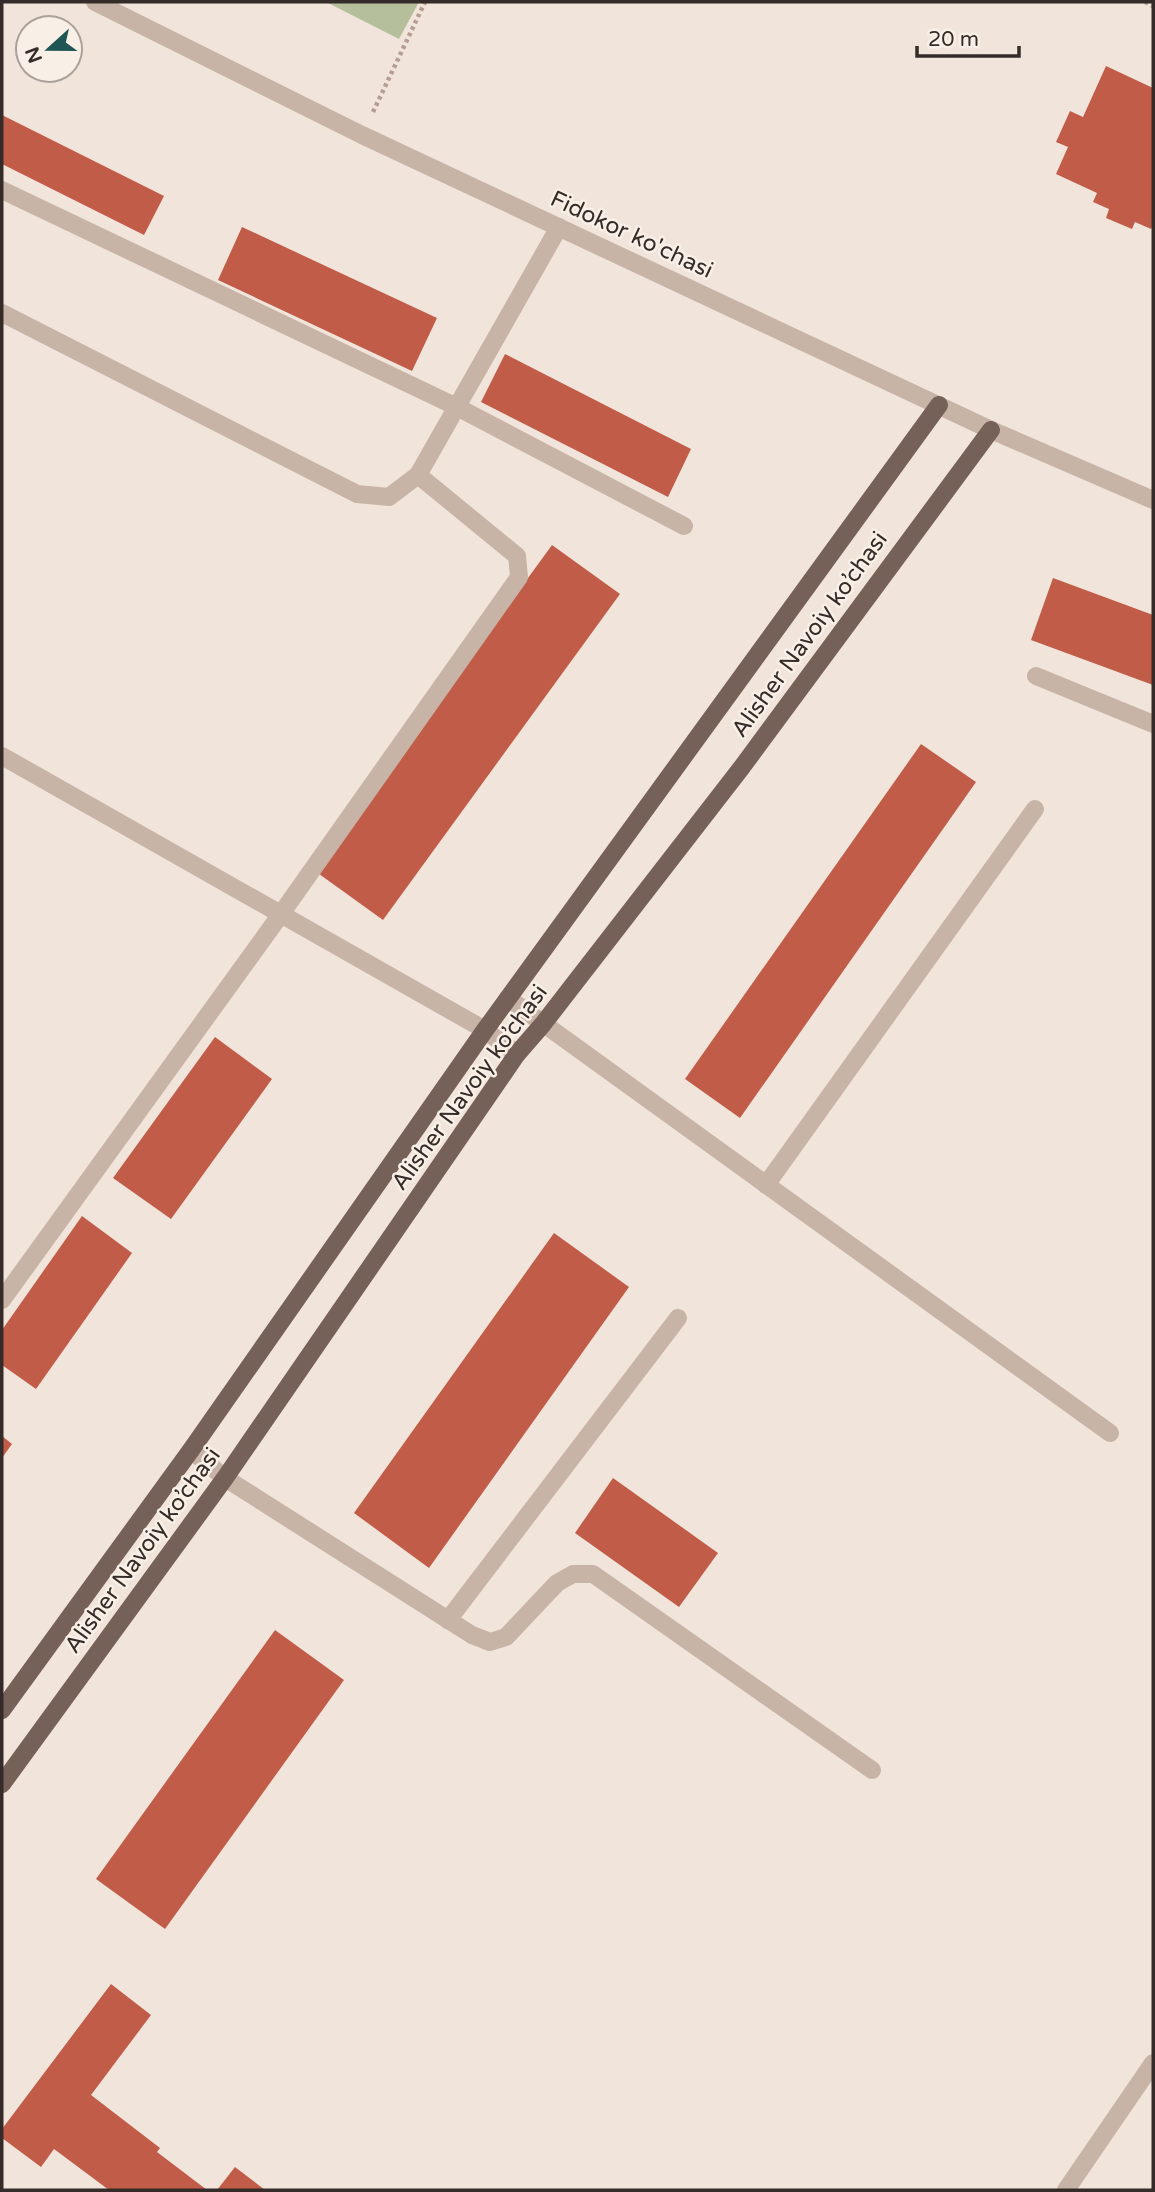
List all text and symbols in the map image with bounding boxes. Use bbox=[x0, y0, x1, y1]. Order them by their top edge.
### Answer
north arrow bbox=[14, 14, 84, 84]
scale bar bbox=[917, 14, 1018, 58]
text: 20 m bbox=[928, 27, 979, 52]
text: N bbox=[21, 44, 47, 66]
street label: Fidokor ko'chasi bbox=[546, 185, 717, 285]
street label: Alisher Navoiy ko’chasi bbox=[726, 526, 894, 743]
street label: Alisher Navoiy ko’chasi bbox=[386, 979, 554, 1196]
street label: Alisher Navoiy ko’chasi bbox=[59, 1442, 227, 1659]

